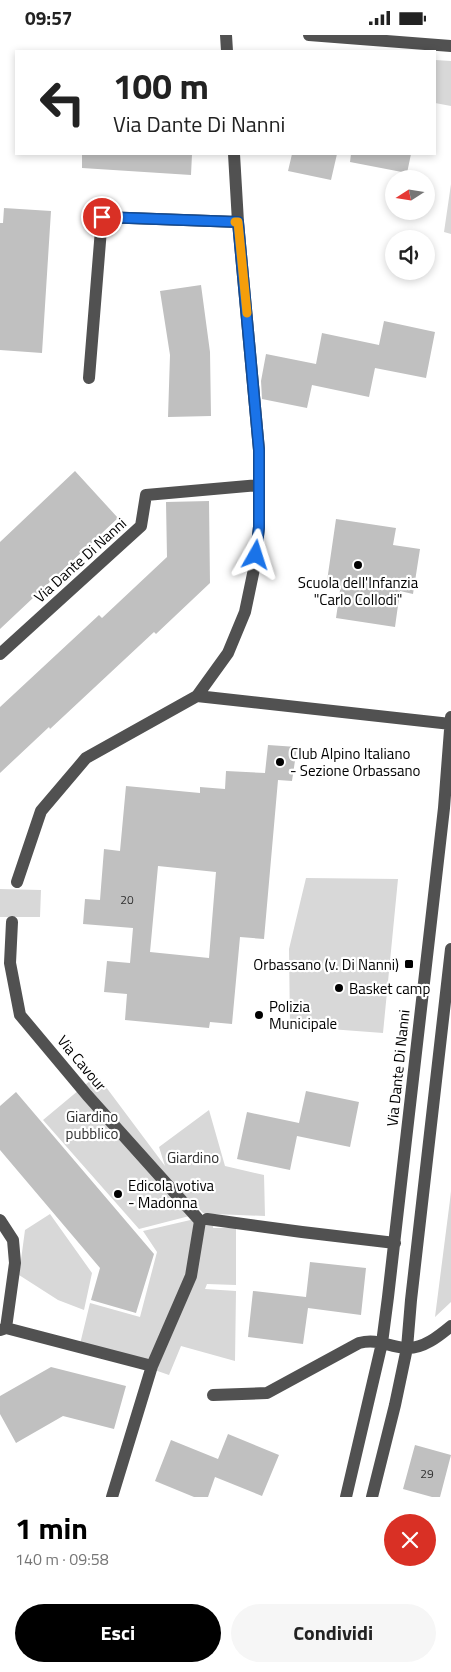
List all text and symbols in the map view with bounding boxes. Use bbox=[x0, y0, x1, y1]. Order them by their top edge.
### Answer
text: 09:57 bbox=[25, 3, 72, 32]
text: 100 m bbox=[113, 59, 209, 113]
icon: left bbox=[30, 70, 95, 135]
text: Via Dante Di Nanni bbox=[113, 107, 285, 141]
north arrow bbox=[385, 170, 435, 220]
map controls bbox=[385, 170, 435, 280]
pin bbox=[81, 196, 123, 238]
icon: arrive bbox=[88, 203, 116, 231]
button: sound bbox=[385, 230, 435, 280]
street label: Via Dante Di Nanni bbox=[29, 512, 131, 608]
position arrow bbox=[229, 528, 281, 580]
marker: Scuola dell'Infanzia "Carlo Collodi" bbox=[352, 559, 364, 571]
place label: Scuola dell'Infanzia "Carlo Collodi" bbox=[298, 571, 419, 611]
place label: Club Alpino Italiano - Sezione Orbassano bbox=[290, 742, 421, 782]
marker: Club Alpino Italiano - Sezione Orbassano bbox=[274, 756, 286, 768]
house number: 20 bbox=[120, 890, 134, 909]
place label: Orbassano (v. Di Nanni) bbox=[253, 953, 399, 976]
marker: Orbassano (v. Di Nanni) bbox=[403, 958, 415, 970]
place label: Basket camp bbox=[349, 977, 430, 1000]
marker: Basket camp bbox=[333, 982, 345, 994]
place label: Polizia Municipale bbox=[269, 995, 337, 1035]
street label: Via Dante Di Nanni bbox=[380, 1008, 416, 1128]
marker: Polizia Municipale bbox=[253, 1009, 265, 1021]
street label: Via Cavour bbox=[52, 1030, 112, 1096]
park label: Giardino pubblico bbox=[66, 1105, 118, 1145]
park label: Giardino bbox=[167, 1146, 219, 1169]
place label: Edicola votiva - Madonna bbox=[128, 1174, 215, 1214]
marker: Edicola votiva - Madonna bbox=[112, 1188, 124, 1200]
house number: 29 bbox=[420, 1464, 434, 1483]
text: 1 min bbox=[15, 1505, 88, 1551]
button: close bbox=[384, 1514, 436, 1566]
text: 140 m · 09:58 bbox=[15, 1547, 109, 1571]
button: Esci bbox=[15, 1604, 221, 1662]
button: Condividi bbox=[231, 1604, 436, 1662]

